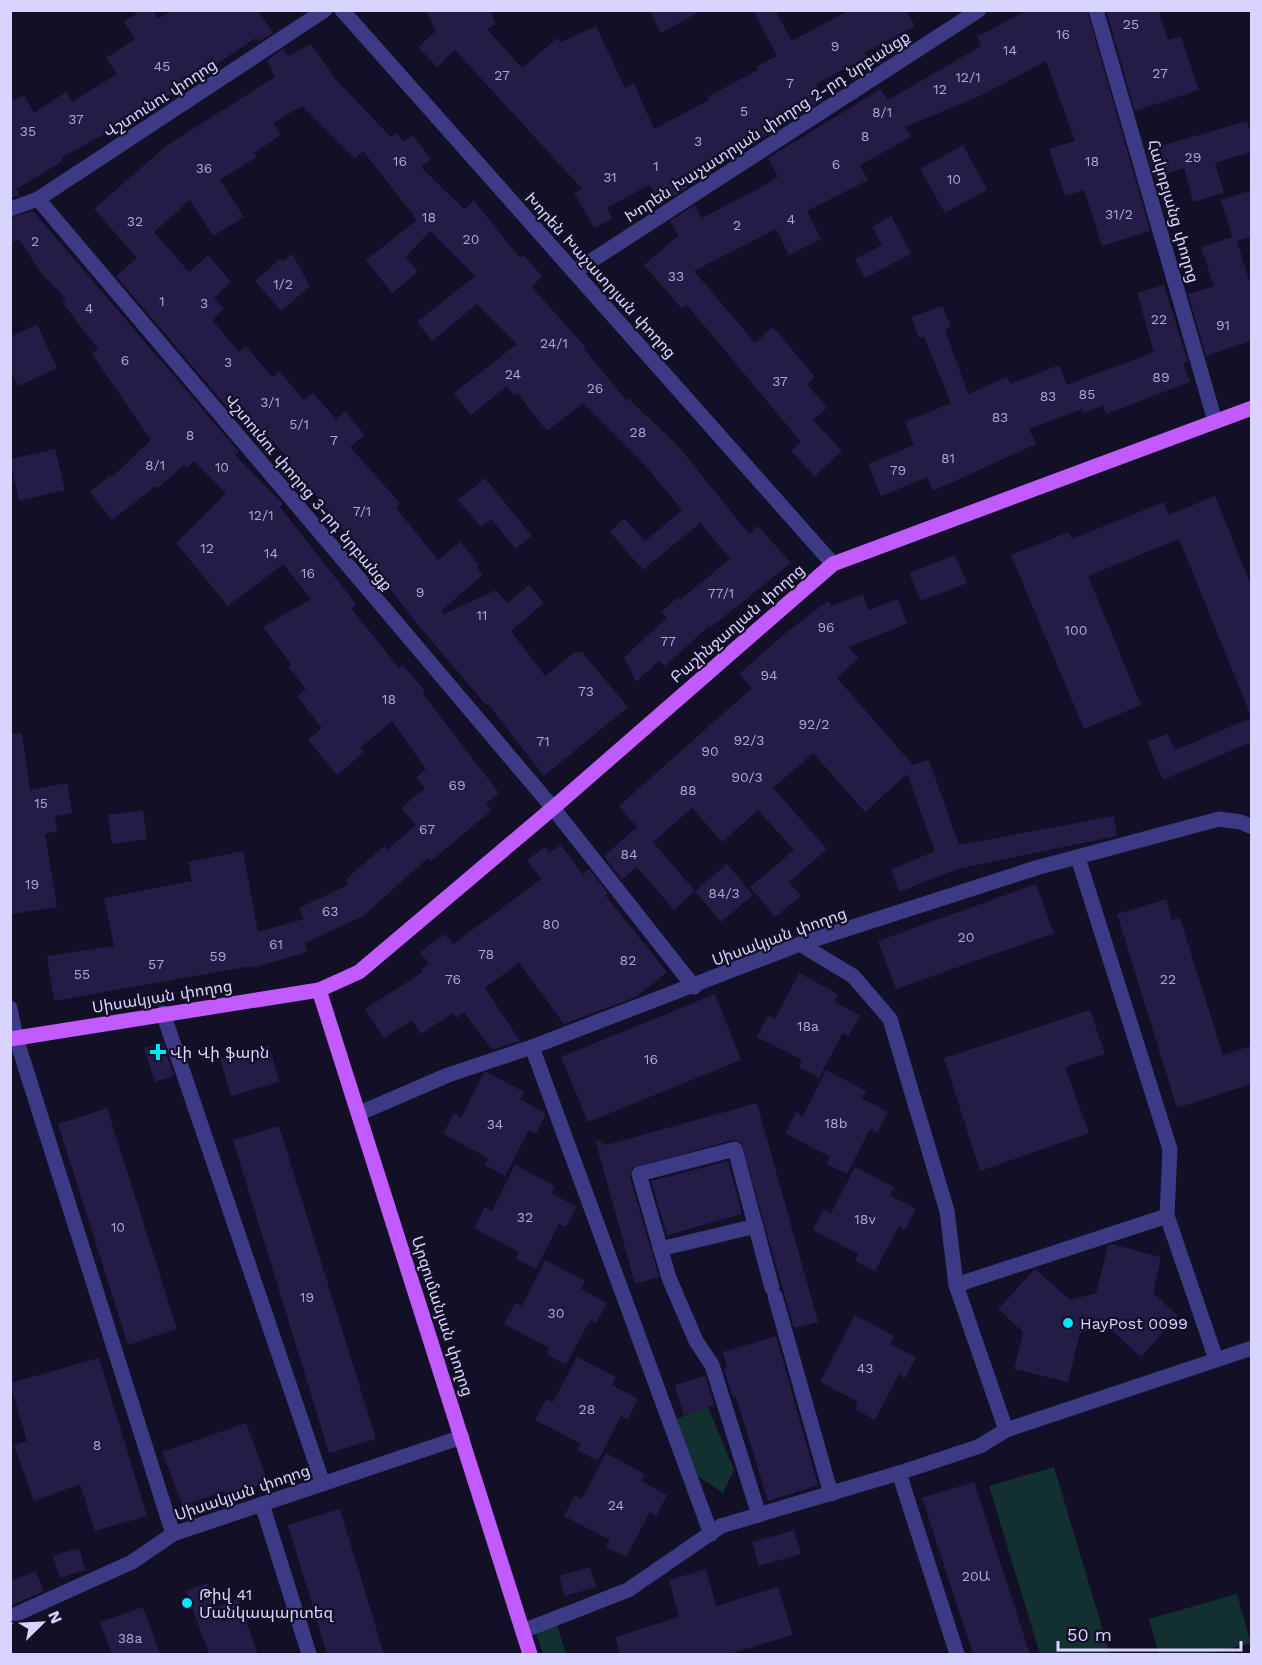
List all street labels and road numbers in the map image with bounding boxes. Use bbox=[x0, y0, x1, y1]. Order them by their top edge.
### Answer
street label: Խորեն Խաչատրյան փողոց 2-րդ նրբանցք bbox=[621, 26, 913, 226]
street label: Վշտունու փողոց bbox=[100, 55, 220, 142]
street label: Հակոբյանց փողոց bbox=[1144, 137, 1203, 285]
street label: Խորեն Խաչատրյան փողոց bbox=[521, 189, 680, 362]
street label: Վշտունու փողոց 3-րդ նրբանցք bbox=[221, 390, 397, 595]
street label: Բաշինջաղյան փողոց bbox=[666, 560, 808, 687]
street label: Սիսակյան փողոց bbox=[709, 903, 849, 970]
street label: Սիսակյան փողոց bbox=[91, 976, 234, 1017]
street label: Արզումանյան փողոց bbox=[408, 1234, 477, 1399]
street label: Սիսակյան փողոց bbox=[172, 1460, 312, 1525]

